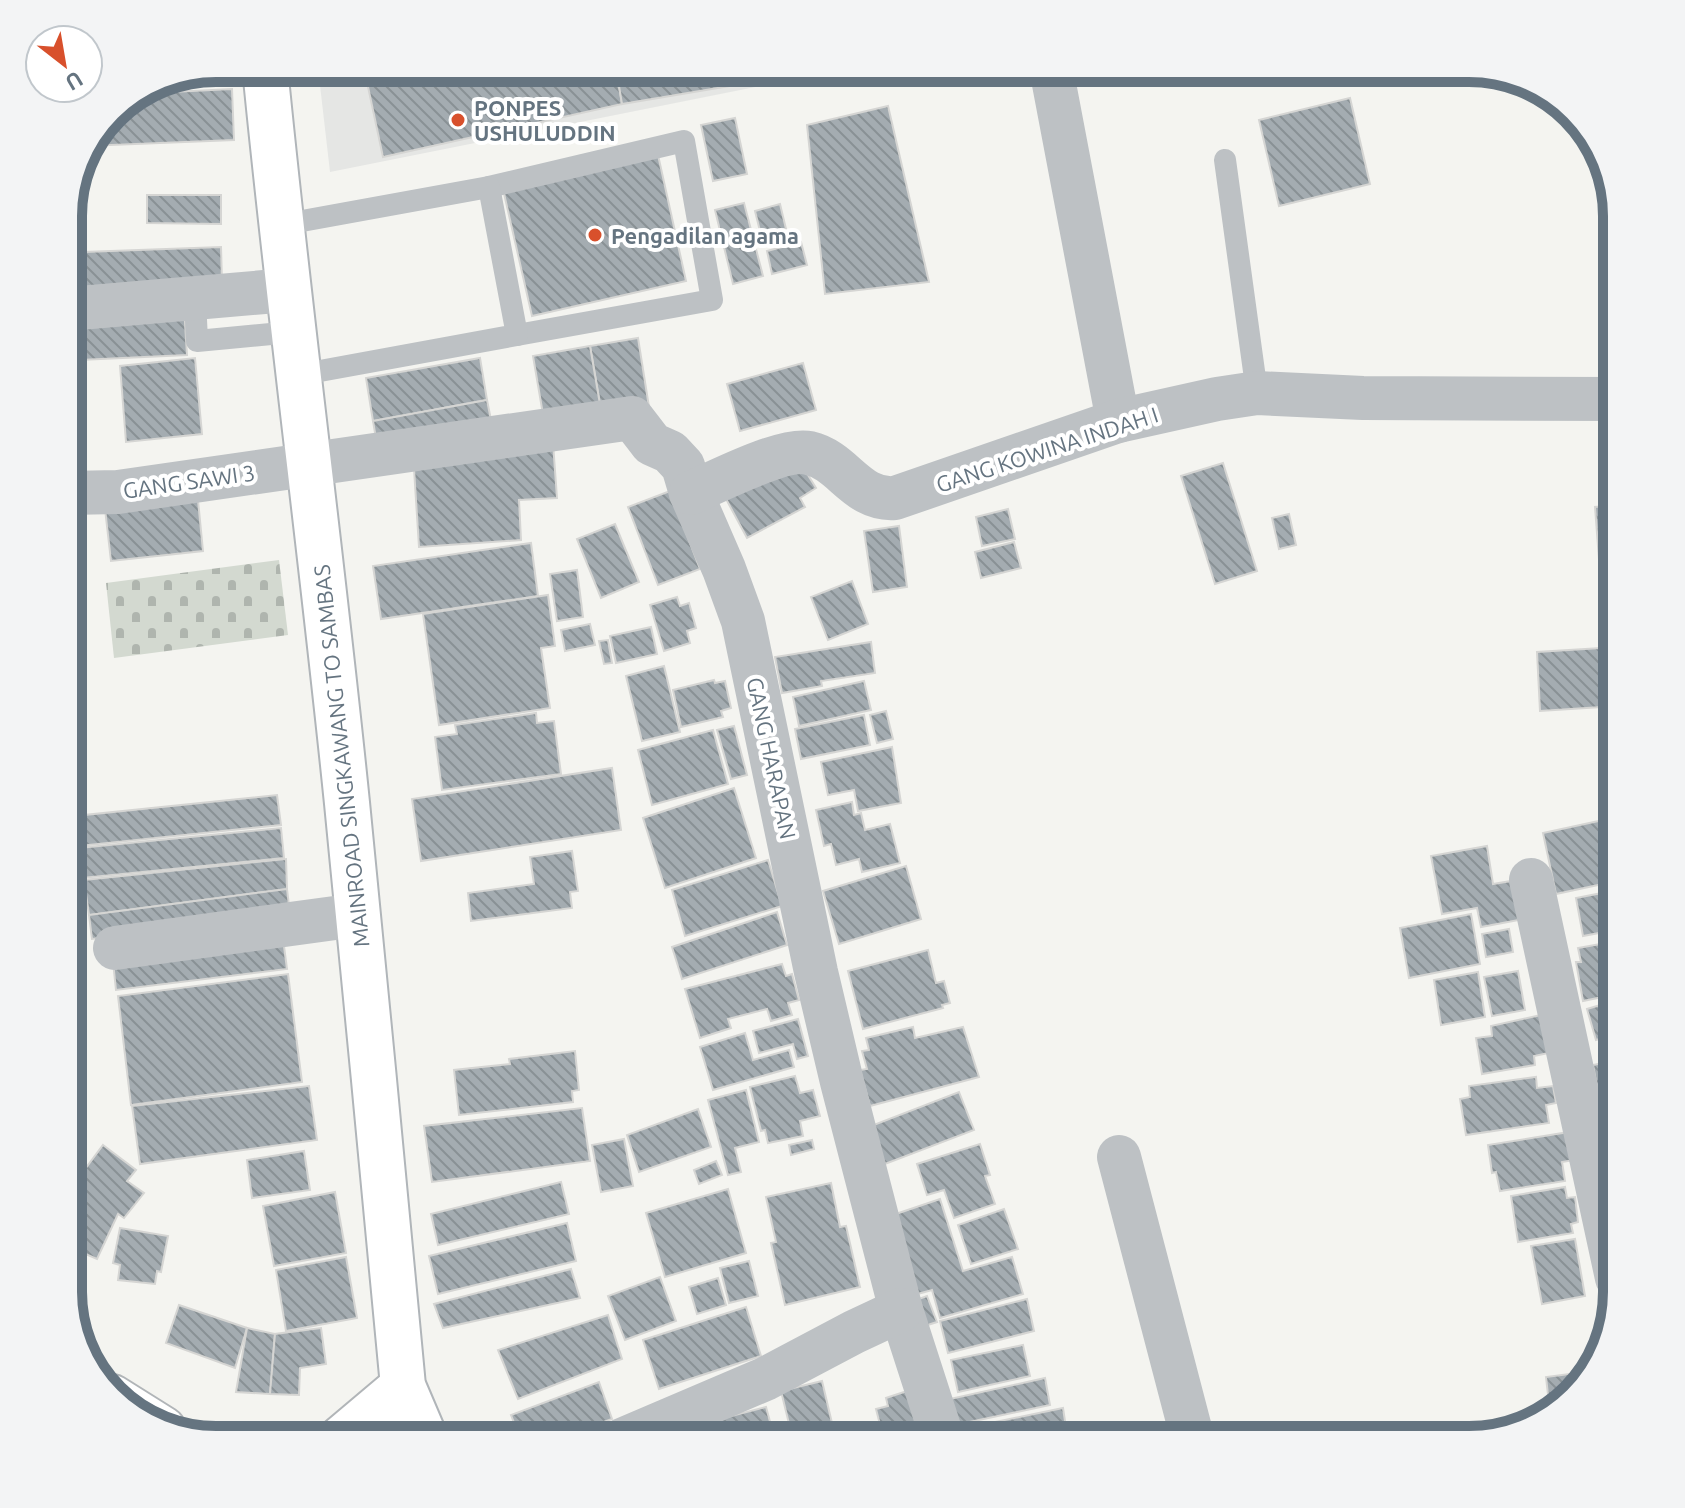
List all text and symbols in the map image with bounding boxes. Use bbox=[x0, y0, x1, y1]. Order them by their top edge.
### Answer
north arrow bbox=[24, 24, 104, 104]
text: U bbox=[62, 67, 88, 96]
place label: PONPES USHULUDDIN bbox=[474, 95, 616, 145]
marker: PONPES USHULUDDIN bbox=[449, 111, 467, 129]
place label: Pengadilan agama bbox=[611, 223, 799, 248]
marker: Pengadilan agama bbox=[586, 226, 604, 244]
street label: GANG KOWINA INDAH I bbox=[933, 401, 1161, 497]
street label: GANG SAWI 3 bbox=[121, 459, 257, 503]
street label: MAINROAD SINGKAWANG TO SAMBAS bbox=[308, 563, 374, 949]
street label: GANG HARAPAN bbox=[743, 675, 801, 841]

